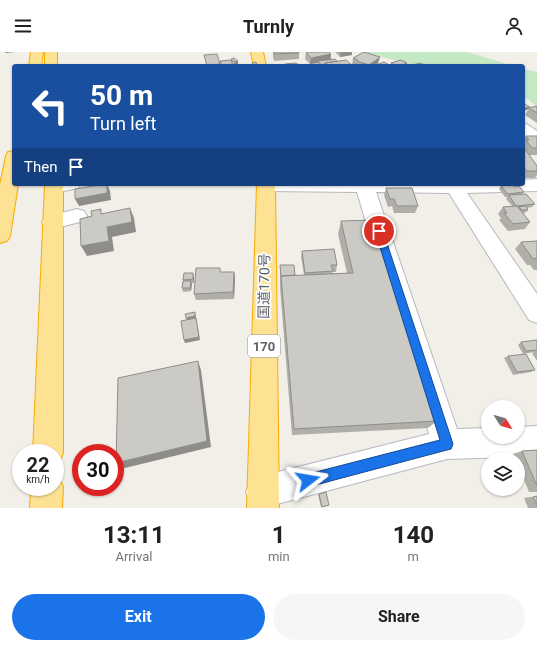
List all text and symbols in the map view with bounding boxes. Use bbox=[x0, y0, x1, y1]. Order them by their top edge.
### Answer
icon: menu bbox=[12, 15, 34, 37]
icon: person bbox=[503, 15, 525, 37]
text: Turnly bbox=[243, 16, 294, 37]
text: 50 m bbox=[90, 79, 153, 112]
icon: left bbox=[24, 80, 76, 132]
text: Turn left bbox=[90, 113, 156, 134]
icon: arrive bbox=[65, 156, 87, 178]
text: Then bbox=[24, 158, 57, 176]
pin bbox=[362, 214, 396, 248]
icon: arrive bbox=[368, 220, 390, 242]
street label: 国道170号 bbox=[255, 253, 273, 319]
road number: 170 bbox=[248, 335, 280, 357]
north arrow bbox=[481, 400, 525, 444]
map controls bbox=[481, 400, 525, 496]
speed limit sign: 30 bbox=[72, 444, 124, 496]
button: layers bbox=[481, 452, 525, 496]
text: 22 bbox=[27, 453, 49, 477]
position arrow bbox=[287, 459, 329, 501]
text: km/h bbox=[26, 474, 50, 485]
text: 13:11 bbox=[103, 521, 165, 549]
text: 1 bbox=[272, 521, 286, 549]
text: 140 bbox=[393, 521, 434, 549]
text: Arrival bbox=[115, 549, 152, 564]
text: min bbox=[268, 549, 290, 564]
text: m bbox=[408, 549, 419, 564]
button: Exit bbox=[12, 594, 265, 640]
button: Share bbox=[273, 594, 525, 640]

